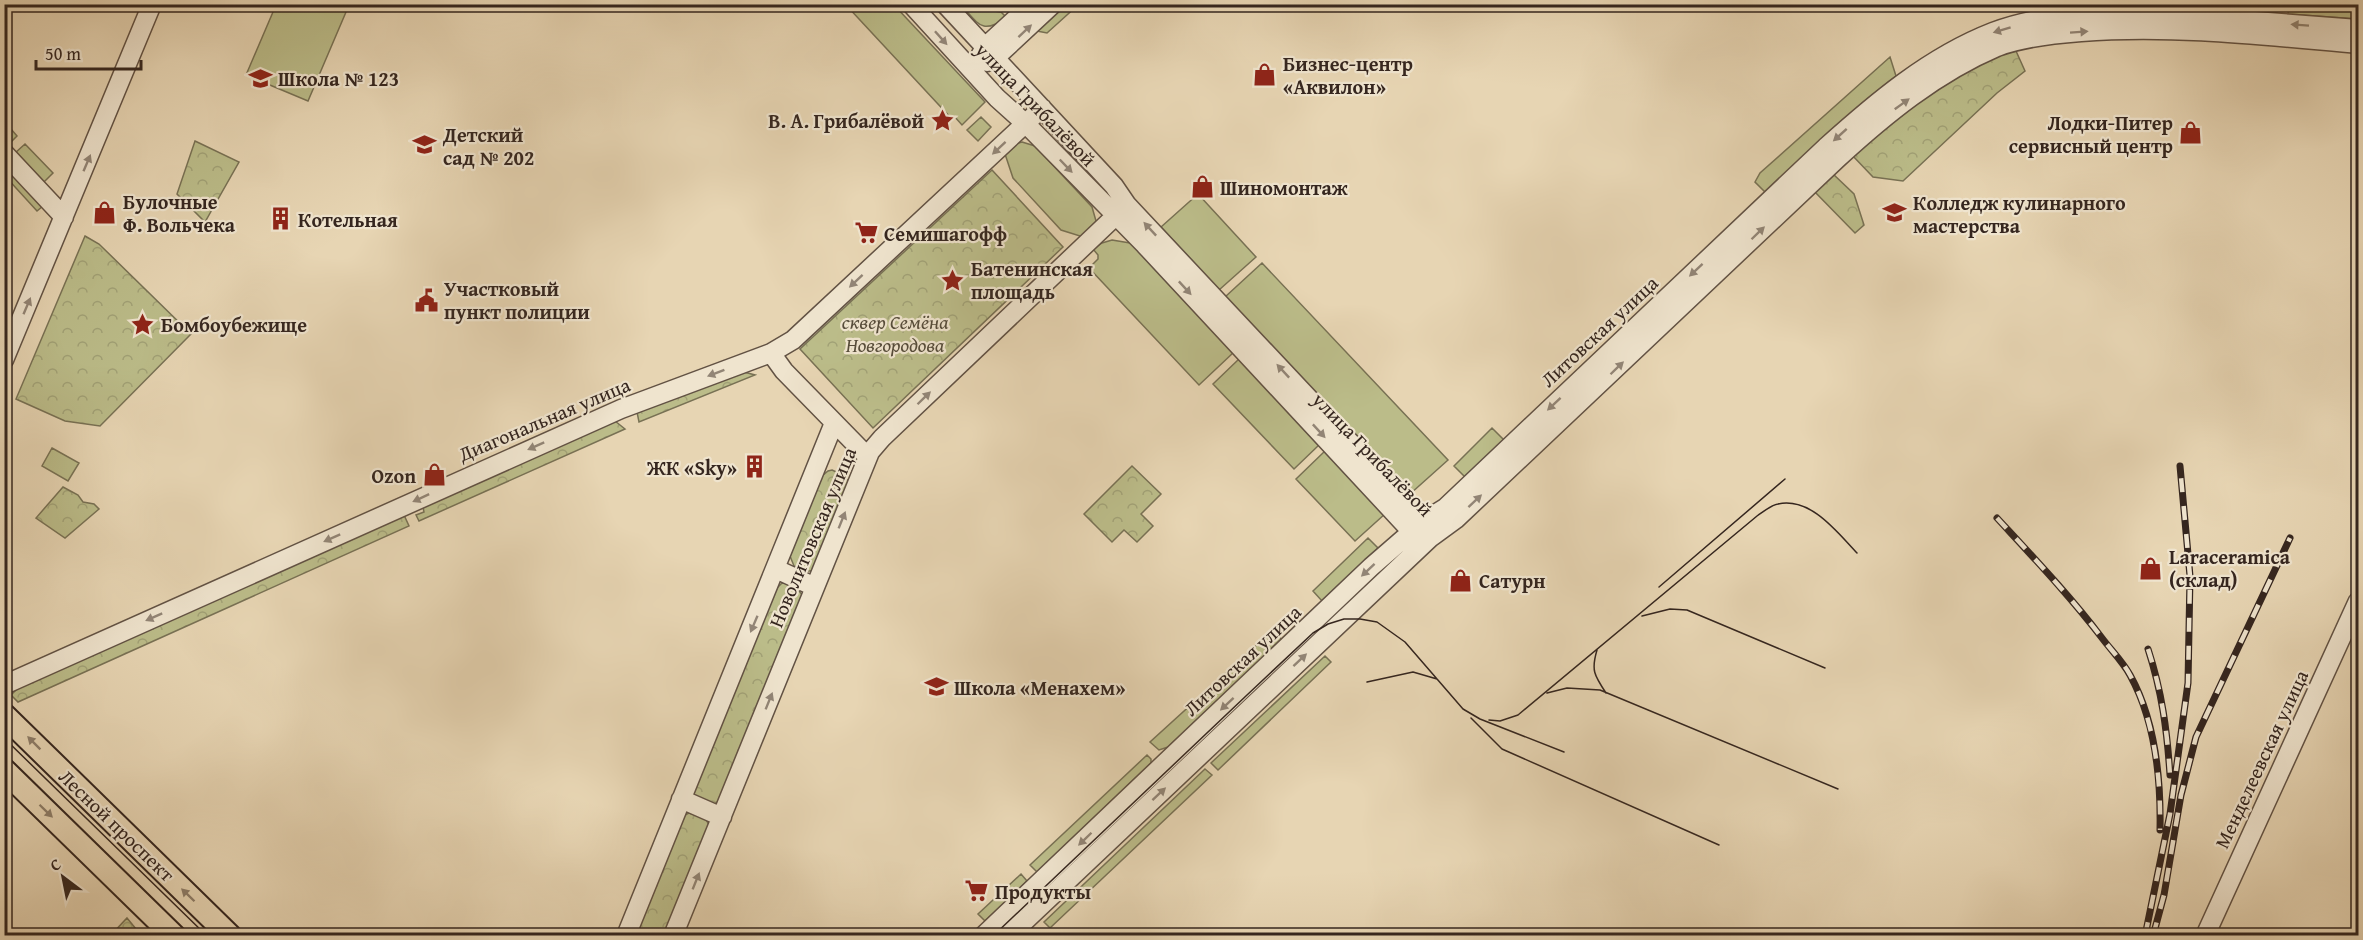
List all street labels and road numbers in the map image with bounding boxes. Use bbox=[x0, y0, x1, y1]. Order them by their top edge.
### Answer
street label: улица Грибалёвой bbox=[968, 35, 1103, 173]
street label: Литовская улица bbox=[1534, 268, 1665, 393]
street label: Диагональная улица bbox=[453, 370, 635, 469]
street label: улица Грибалёвой bbox=[1305, 385, 1440, 523]
street label: Новолитовская улица bbox=[761, 442, 863, 632]
street label: Литовская улица bbox=[1177, 597, 1308, 722]
street label: Менделеевская улица bbox=[2207, 665, 2315, 853]
street label: Лесной проспект bbox=[53, 762, 182, 888]

